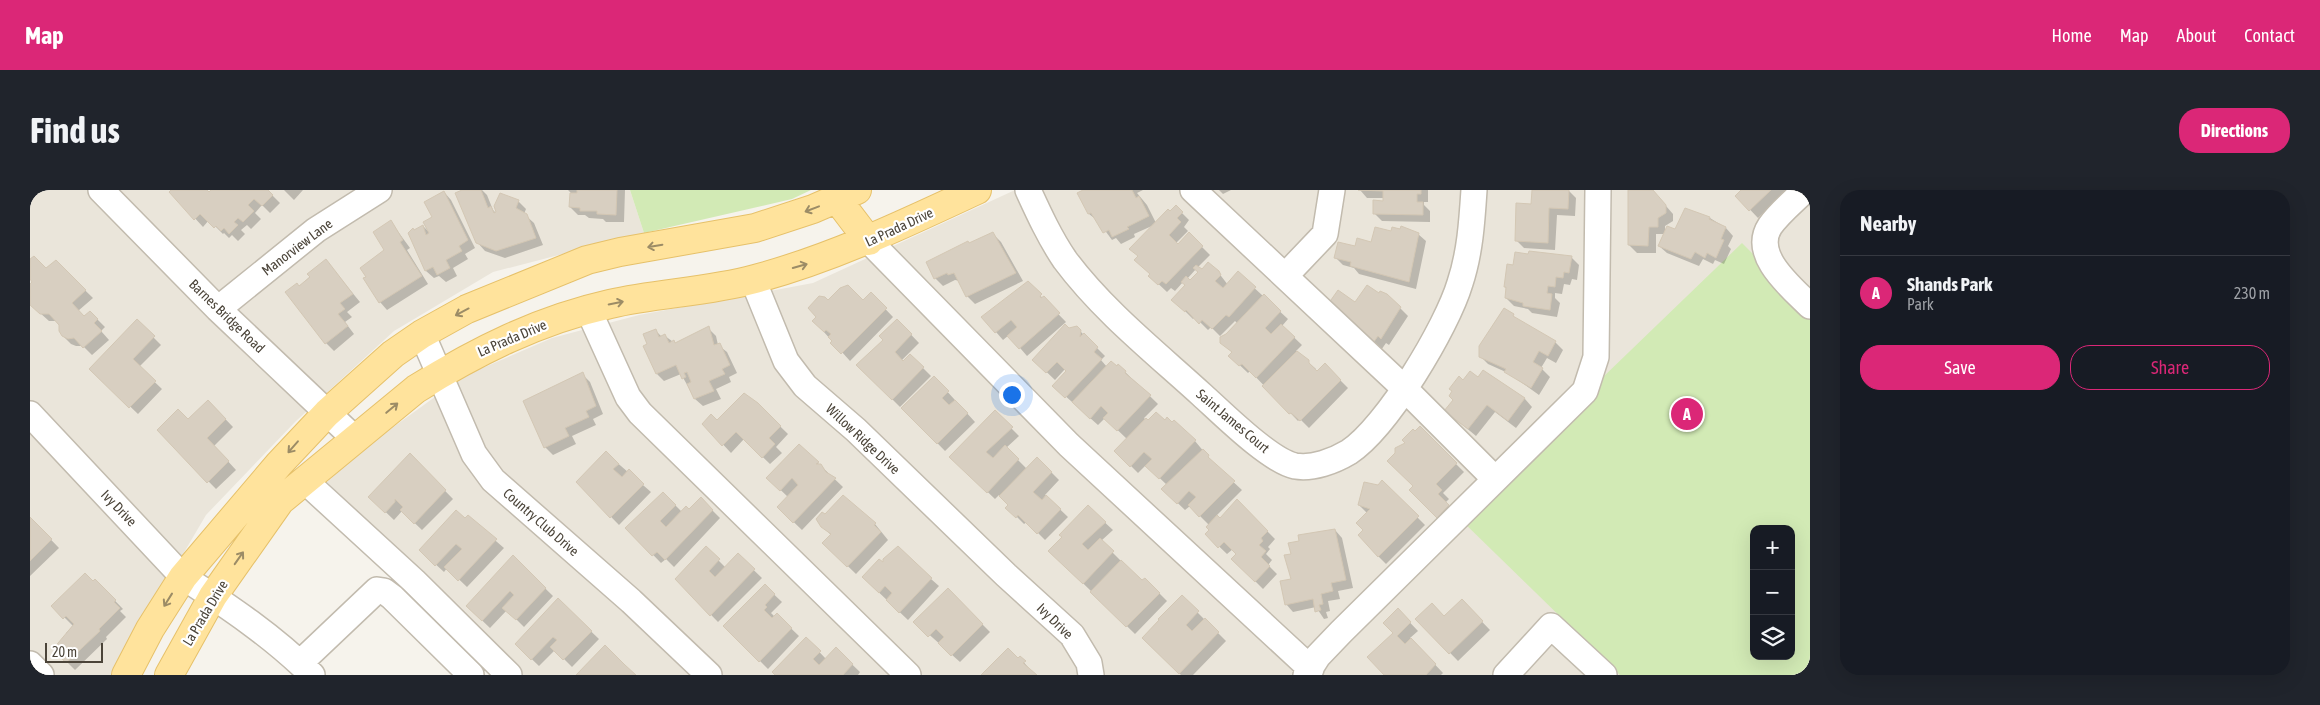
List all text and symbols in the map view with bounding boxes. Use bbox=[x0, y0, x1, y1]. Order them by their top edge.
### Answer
text: Map bbox=[25, 22, 64, 49]
text: Home bbox=[2052, 25, 2092, 46]
text: Map bbox=[2120, 25, 2149, 46]
text: About bbox=[2177, 25, 2216, 46]
text: Contact bbox=[2244, 25, 2295, 46]
button: Directions bbox=[2179, 108, 2290, 153]
text: Find us bbox=[30, 110, 120, 150]
street label: La Prada Drive bbox=[862, 204, 936, 250]
one-way arrow bbox=[805, 205, 821, 214]
text: Nearby bbox=[1860, 211, 1916, 235]
street label: Manorview Lane bbox=[259, 215, 335, 279]
one-way arrow bbox=[647, 241, 663, 251]
one-way arrow bbox=[792, 261, 808, 271]
text: Shands Park bbox=[1907, 273, 1992, 295]
street label: Barnes Bridge Road bbox=[186, 276, 268, 356]
text: A bbox=[1872, 284, 1880, 302]
text: 230 m bbox=[2234, 284, 2270, 302]
text: Park bbox=[1907, 295, 1934, 313]
one-way arrow bbox=[608, 297, 624, 307]
one-way arrow bbox=[455, 308, 470, 317]
street label: La Prada Drive bbox=[475, 316, 549, 360]
button: Save bbox=[1860, 345, 2060, 390]
button: Share bbox=[2070, 345, 2270, 390]
your location bbox=[999, 382, 1025, 408]
street label: Saint James Court bbox=[1193, 386, 1273, 456]
pin: A bbox=[1671, 395, 1703, 433]
street label: Willow Ridge Drive bbox=[823, 401, 903, 477]
one-way arrow bbox=[386, 403, 399, 414]
one-way arrow bbox=[287, 441, 299, 454]
street label: Country Club Drive bbox=[500, 485, 582, 559]
street label: Ivy Drive bbox=[98, 487, 140, 529]
map controls bbox=[1750, 525, 1795, 660]
button: + bbox=[1750, 525, 1795, 570]
one-way arrow bbox=[234, 552, 244, 566]
button: − bbox=[1750, 570, 1795, 615]
street label: La Prada Drive bbox=[179, 577, 231, 649]
one-way arrow bbox=[163, 593, 173, 607]
street label: Ivy Drive bbox=[1034, 600, 1076, 642]
button: layers bbox=[1750, 615, 1795, 660]
scale bar bbox=[45, 640, 102, 663]
text: 20 m bbox=[52, 644, 77, 660]

